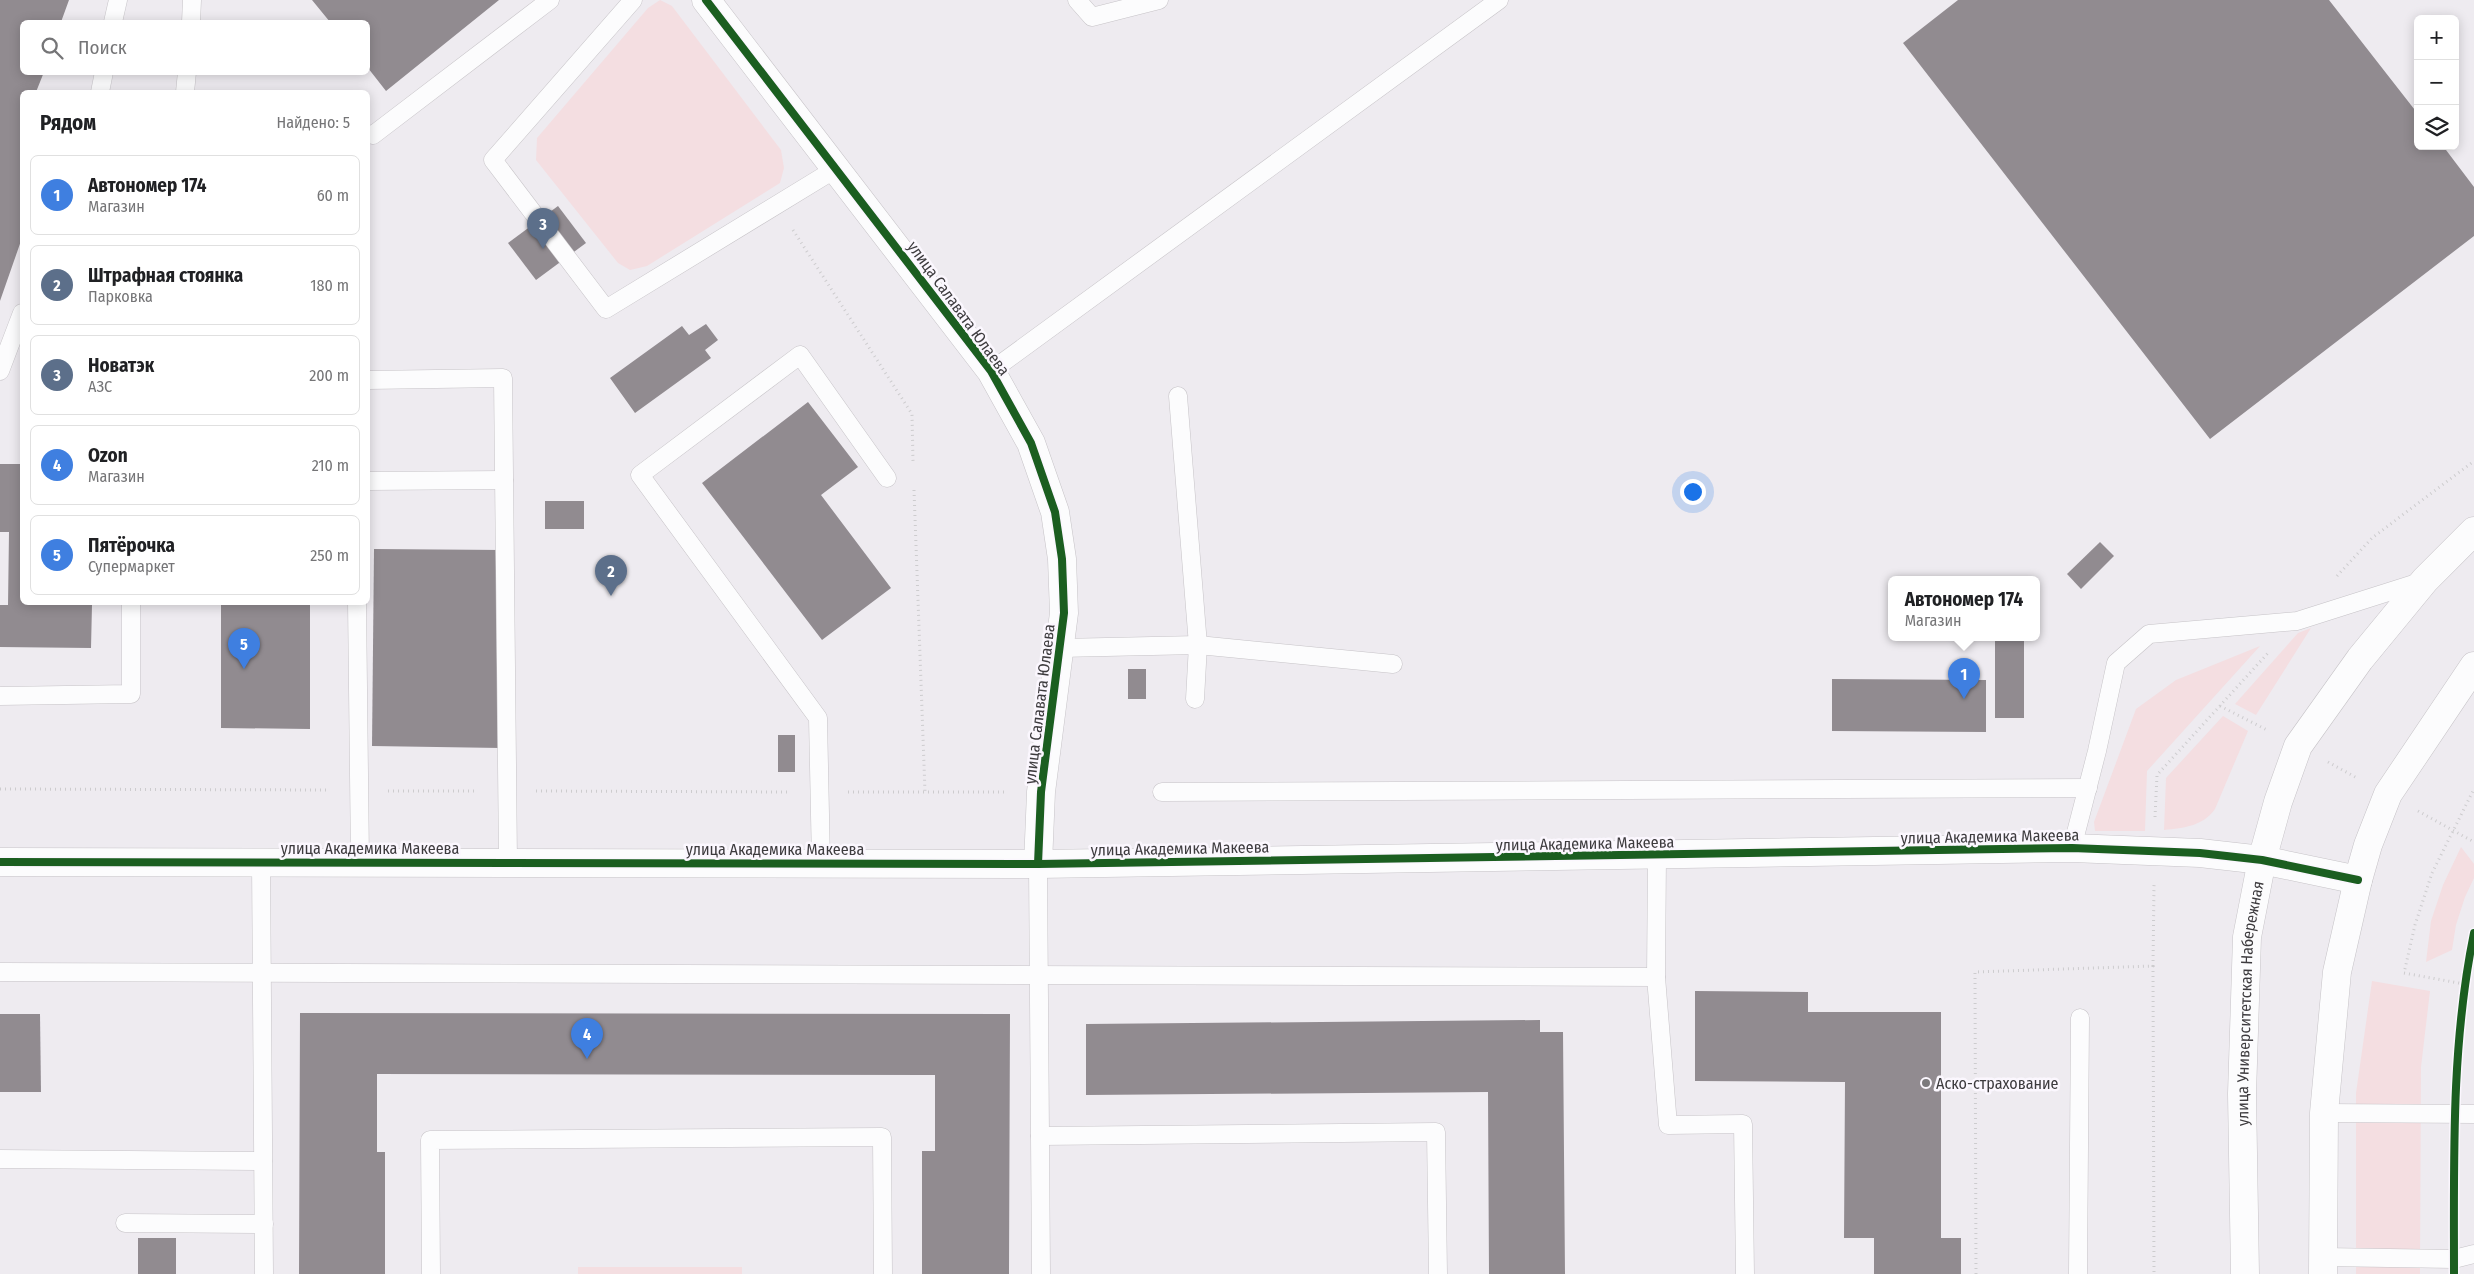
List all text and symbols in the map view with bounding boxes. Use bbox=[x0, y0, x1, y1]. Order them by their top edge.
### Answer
map controls bbox=[2414, 15, 2459, 150]
button: + bbox=[2414, 15, 2459, 60]
search box bbox=[20, 20, 370, 75]
icon: search bbox=[38, 34, 66, 62]
text: Поиск bbox=[78, 36, 127, 59]
button: − bbox=[2414, 60, 2459, 105]
button: layers bbox=[2414, 105, 2459, 150]
text: Рядом bbox=[40, 110, 96, 136]
text: Найдено: 5 bbox=[276, 113, 350, 132]
text: Автономер 174 bbox=[88, 174, 207, 197]
text: 1 bbox=[54, 186, 60, 205]
text: 60 m bbox=[317, 186, 349, 205]
text: Магазин bbox=[88, 197, 145, 216]
pin: 3 bbox=[527, 208, 559, 249]
street label: улица Салавата Юлаева bbox=[904, 237, 1014, 379]
text: Штрафная стоянка bbox=[88, 264, 243, 287]
text: 2 bbox=[53, 276, 61, 295]
text: 180 m bbox=[310, 276, 349, 295]
text: Парковка bbox=[88, 287, 153, 306]
text: Новатэк bbox=[88, 354, 154, 377]
text: 3 bbox=[53, 366, 61, 385]
text: 200 m bbox=[309, 366, 349, 385]
text: АЗС bbox=[88, 377, 112, 396]
text: Ozon bbox=[88, 444, 128, 467]
text: 4 bbox=[53, 456, 61, 475]
text: 210 m bbox=[312, 456, 349, 475]
text: Магазин bbox=[88, 467, 145, 486]
your location bbox=[1680, 479, 1706, 505]
text: Пятёрочка bbox=[88, 534, 175, 557]
text: 5 bbox=[53, 546, 61, 565]
text: 250 m bbox=[310, 546, 349, 565]
pin: 2 bbox=[595, 555, 627, 596]
text: Супермаркет bbox=[88, 557, 175, 576]
popup bbox=[1888, 576, 2040, 641]
text: Автономер 174 bbox=[1905, 588, 2023, 611]
text: Магазин bbox=[1905, 611, 1962, 630]
street label: улица Салавата Юлаева bbox=[1020, 623, 1059, 785]
pin: 5 bbox=[228, 628, 260, 669]
pin: 1 bbox=[1948, 658, 1980, 699]
street label: улица Академика Макеева bbox=[1901, 825, 2080, 848]
street label: улица Академика Макеева bbox=[1496, 832, 1675, 855]
street label: улица Академика Макеева bbox=[1091, 837, 1270, 860]
street label: улица Академика Макеева bbox=[281, 839, 459, 858]
street label: улица Академика Макеева bbox=[686, 840, 864, 859]
street label: улица Университетская Набережная bbox=[2233, 879, 2268, 1126]
pin: 4 bbox=[571, 1018, 603, 1059]
place label: Аско-страхование bbox=[1936, 1074, 2059, 1093]
marker: Аско-страхование bbox=[1920, 1077, 1932, 1089]

